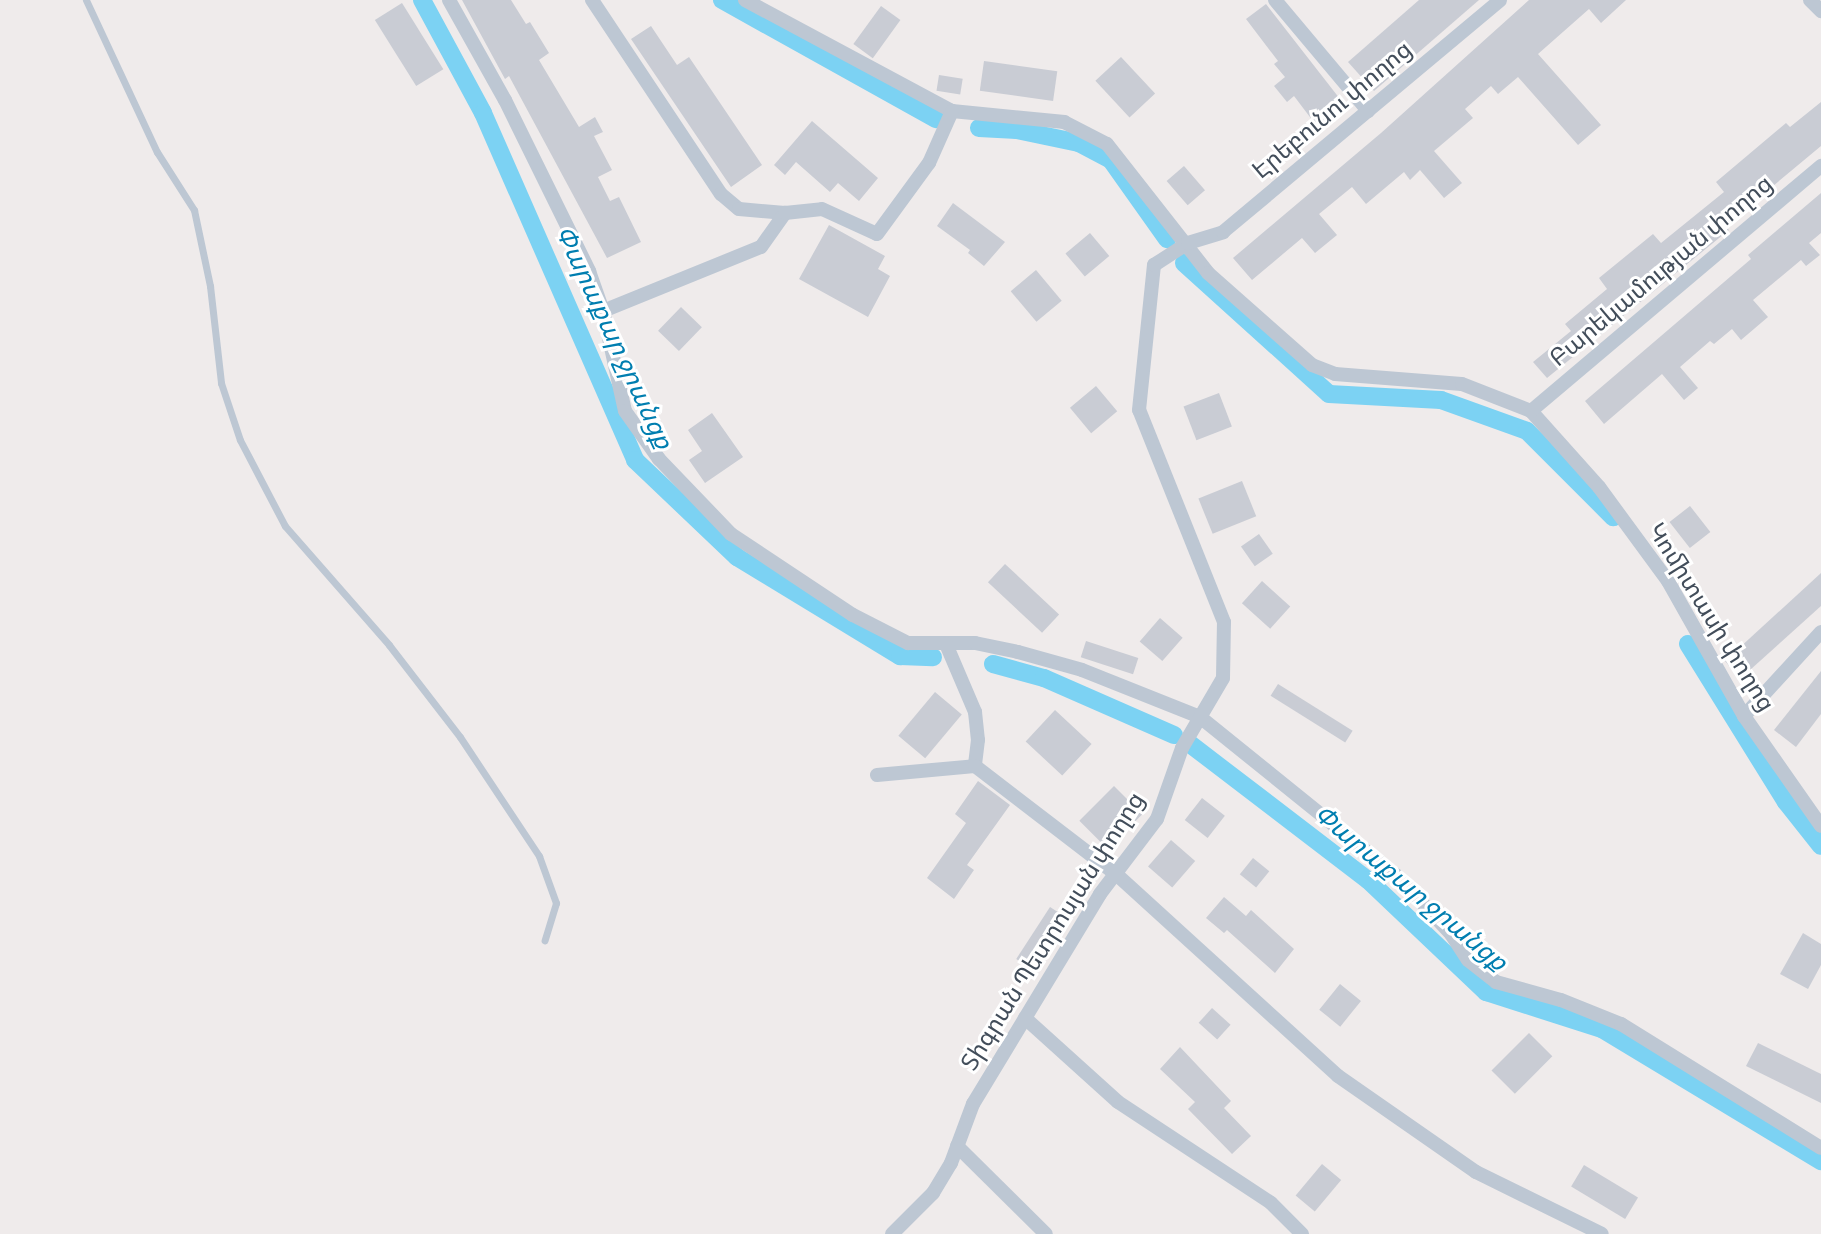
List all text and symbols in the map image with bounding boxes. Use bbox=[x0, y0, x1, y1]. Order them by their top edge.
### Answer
street label: Էրեբունու փողոց bbox=[1248, 36, 1418, 186]
street label: Բարեկամության փողոց bbox=[1545, 170, 1779, 374]
water label: Փարաքար ջրանցք bbox=[548, 222, 678, 454]
street label: Կոմիտասի փողոց bbox=[1640, 518, 1780, 718]
street label: Տիգրան Պետրոսյան փողոց bbox=[956, 788, 1152, 1076]
water label: Փարաքար ջրանցք bbox=[1307, 799, 1513, 979]

